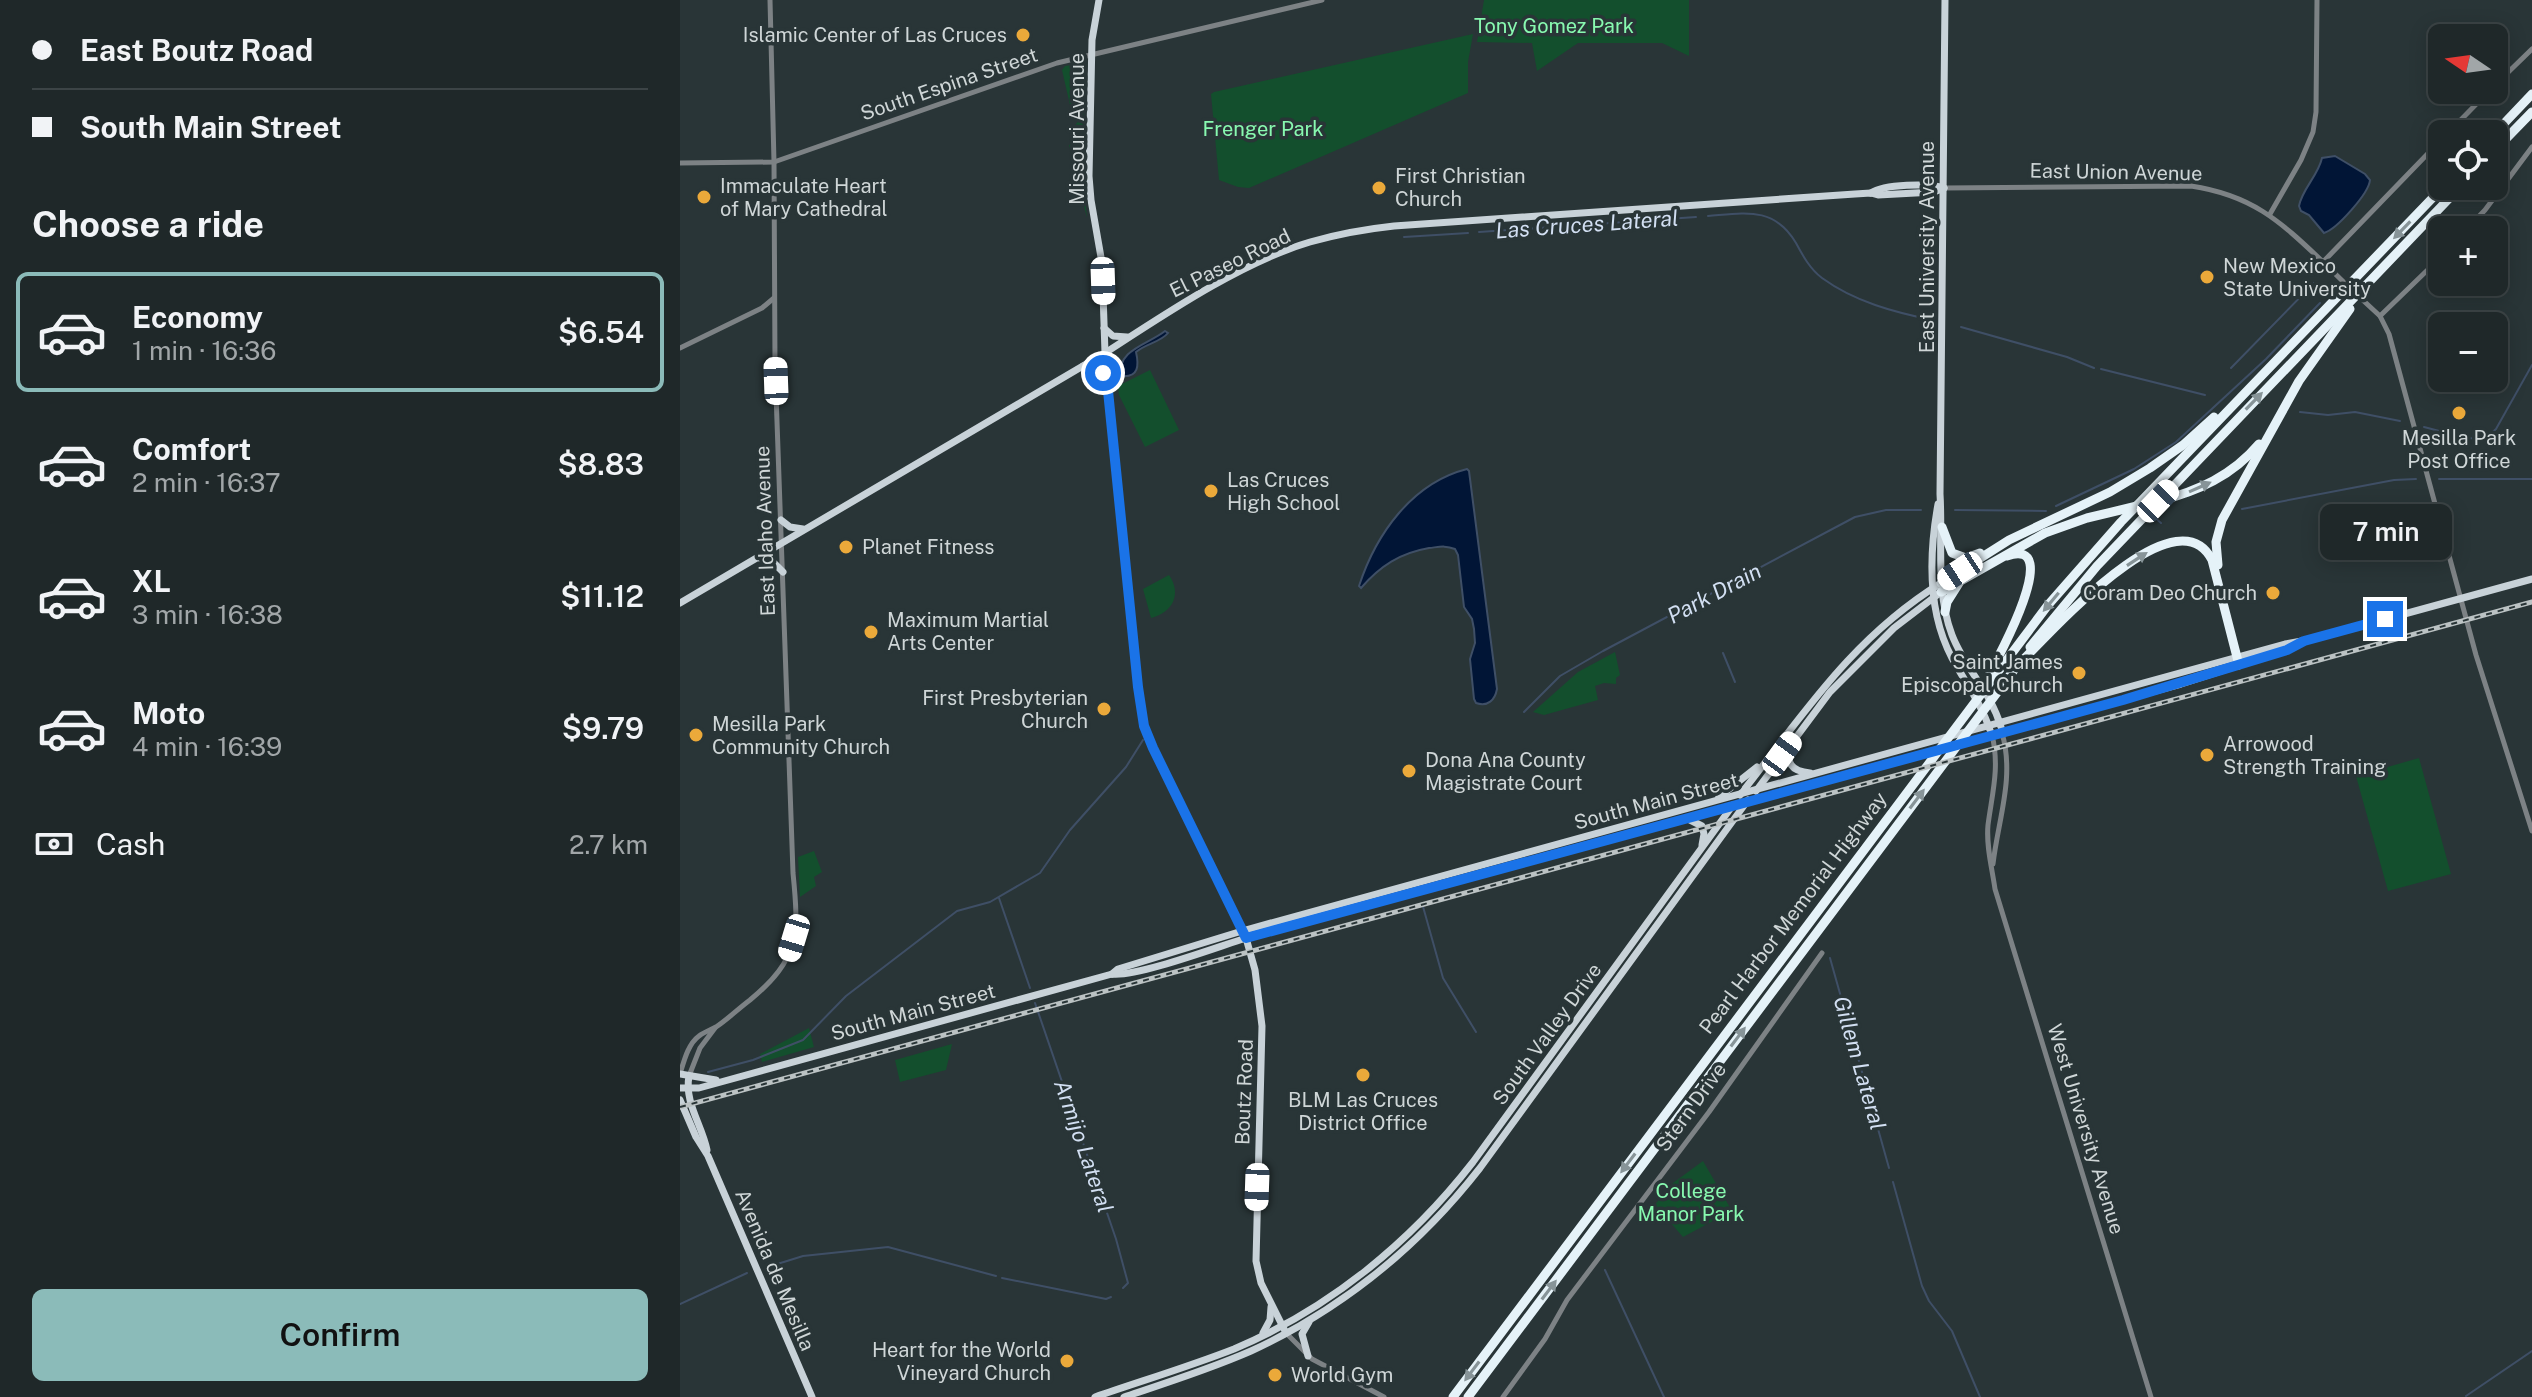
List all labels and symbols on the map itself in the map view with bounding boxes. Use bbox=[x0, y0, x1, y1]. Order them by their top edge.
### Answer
park label: Tony Gomez Park bbox=[1474, 14, 1634, 38]
place label: Islamic Center of Las Cruces bbox=[743, 23, 1007, 47]
north arrow bbox=[2428, 24, 2508, 104]
marker: Islamic Center of Las Cruces bbox=[1014, 26, 1032, 44]
street label: South Espina Street bbox=[857, 42, 1041, 126]
street label: Missouri Avenue bbox=[1065, 53, 1089, 205]
park label: Frenger Park bbox=[1202, 117, 1324, 141]
street label: East University Avenue bbox=[1915, 141, 1939, 353]
street label: East Union Avenue bbox=[2029, 158, 2203, 186]
place label: First Christian Church bbox=[1395, 164, 1526, 211]
place label: Immaculate Heart of Mary Cathedral bbox=[720, 174, 888, 221]
marker: First Christian Church bbox=[1370, 179, 1388, 197]
marker: Immaculate Heart of Mary Cathedral bbox=[695, 188, 713, 206]
water label: Las Cruces Lateral bbox=[1495, 205, 1679, 243]
one-way arrow bbox=[2393, 220, 2411, 239]
street label: El Paseo Road bbox=[1166, 223, 1294, 303]
place label: New Mexico State University bbox=[2223, 254, 2371, 301]
car bbox=[1090, 257, 1116, 305]
marker: New Mexico State University bbox=[2198, 268, 2216, 286]
route start bbox=[1085, 355, 1121, 391]
car bbox=[763, 357, 789, 405]
one-way arrow bbox=[2244, 392, 2263, 411]
marker: Mesilla Park Post Office bbox=[2450, 404, 2468, 422]
place label: Mesilla Park Post Office bbox=[2402, 426, 2516, 473]
street label: East Idaho Avenue bbox=[750, 445, 780, 617]
place label: Las Cruces High School bbox=[1227, 468, 1340, 515]
car bbox=[2133, 475, 2183, 527]
one-way arrow bbox=[2189, 481, 2212, 494]
marker: Las Cruces High School bbox=[1202, 482, 1220, 500]
callout: 7 min bbox=[2319, 503, 2451, 559]
place label: Planet Fitness bbox=[862, 535, 994, 559]
marker: Planet Fitness bbox=[837, 538, 855, 556]
car bbox=[1933, 548, 1987, 594]
one-way arrow bbox=[2126, 552, 2148, 566]
water label: Park Drain bbox=[1663, 557, 1765, 629]
place label: Coram Deo Church bbox=[2083, 581, 2257, 605]
marker: Coram Deo Church bbox=[2264, 584, 2282, 602]
one-way arrow bbox=[2043, 592, 2060, 612]
route end bbox=[2367, 601, 2403, 637]
place label: Maximum Martial Arts Center bbox=[887, 608, 1049, 655]
marker: Maximum Martial Arts Center bbox=[862, 623, 880, 641]
place label: Saint James Episcopal Church bbox=[1901, 650, 2063, 697]
marker: Saint James Episcopal Church bbox=[2070, 664, 2088, 682]
place label: First Presbyterian Church bbox=[922, 686, 1088, 733]
marker: First Presbyterian Church bbox=[1095, 700, 1113, 718]
place label: Mesilla Park Community Church bbox=[712, 712, 890, 759]
marker: Mesilla Park Community Church bbox=[687, 726, 705, 744]
car bbox=[1758, 728, 1806, 780]
place label: Arrowood Strength Training bbox=[2223, 732, 2386, 779]
marker: Arrowood Strength Training bbox=[2198, 746, 2216, 764]
place label: Dona Ana County Magistrate Court bbox=[1425, 748, 1586, 795]
marker: Dona Ana County Magistrate Court bbox=[1400, 762, 1418, 780]
street label: South Main Street bbox=[1571, 768, 1741, 834]
street label: Pearl Harbor Memorial Highway bbox=[1694, 787, 1892, 1039]
one-way arrow bbox=[1908, 789, 1924, 809]
car bbox=[776, 912, 812, 964]
street label: South Valley Drive bbox=[1487, 958, 1607, 1110]
street label: South Main Street bbox=[828, 979, 998, 1045]
water label: Gillem Lateral bbox=[1828, 993, 1892, 1133]
street label: West University Avenue bbox=[2043, 1021, 2129, 1237]
one-way arrow bbox=[1730, 1027, 1746, 1047]
street label: Boutz Road bbox=[1230, 1039, 1258, 1145]
street label: Stern Drive bbox=[1651, 1058, 1731, 1156]
marker: BLM Las Cruces District Office bbox=[1354, 1066, 1372, 1084]
water label: Armijo Lateral bbox=[1049, 1076, 1119, 1216]
place label: BLM Las Cruces District Office bbox=[1288, 1088, 1438, 1135]
one-way arrow bbox=[1621, 1153, 1637, 1174]
car bbox=[1244, 1163, 1270, 1211]
park label: College Manor Park bbox=[1638, 1179, 1744, 1226]
street label: Avenida de Mesilla bbox=[730, 1186, 820, 1354]
one-way arrow bbox=[1541, 1280, 1557, 1300]
place label: Heart for the World Vineyard Church bbox=[872, 1338, 1051, 1385]
marker: Heart for the World Vineyard Church bbox=[1058, 1352, 1076, 1370]
one-way arrow bbox=[1465, 1361, 1481, 1382]
place label: World Gym bbox=[1291, 1363, 1393, 1387]
marker: World Gym bbox=[1266, 1366, 1284, 1384]

